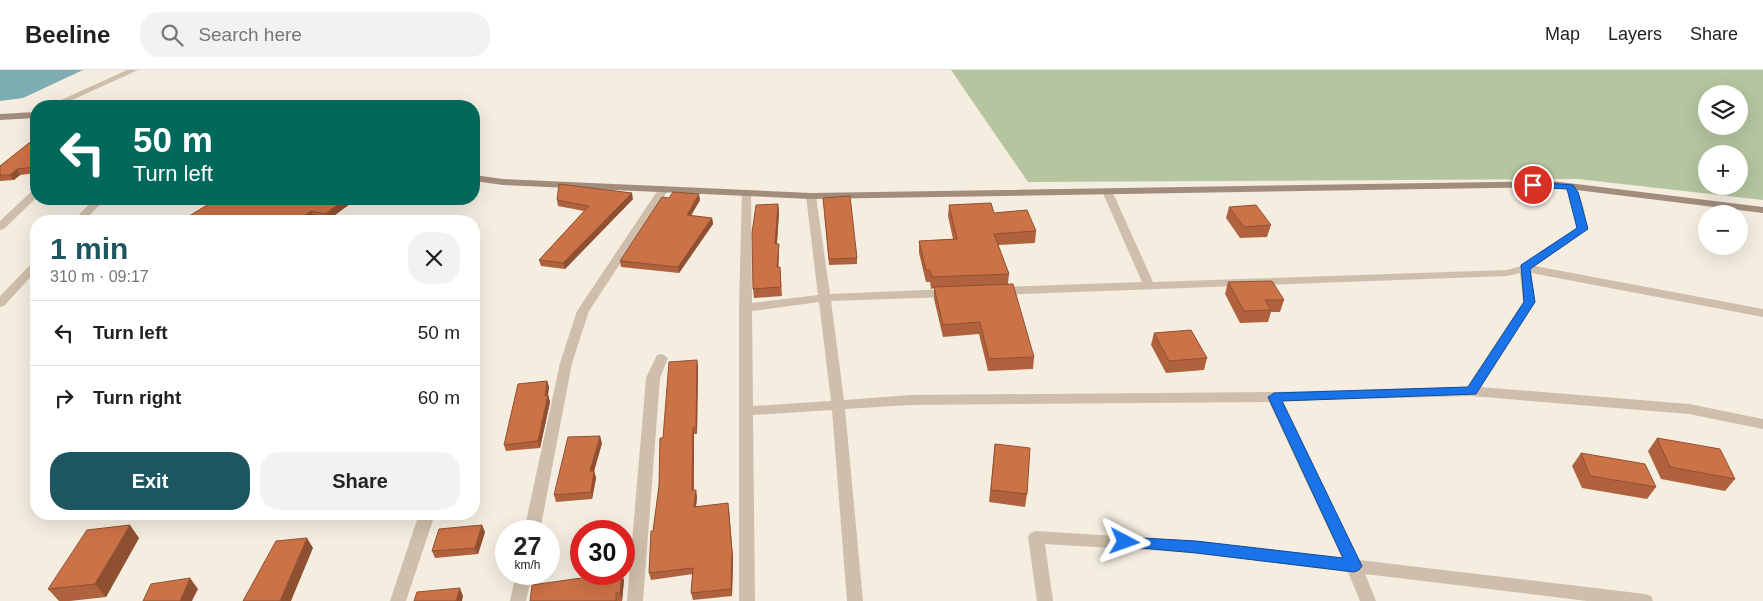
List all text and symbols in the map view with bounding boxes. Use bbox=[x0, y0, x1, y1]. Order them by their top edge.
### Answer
search box bbox=[140, 12, 490, 57]
text: Beeline bbox=[25, 21, 110, 48]
icon: search bbox=[158, 21, 186, 49]
text: Search here bbox=[198, 24, 302, 45]
text: Map bbox=[1545, 24, 1580, 44]
text: Layers bbox=[1608, 24, 1662, 44]
text: Share bbox=[1690, 24, 1738, 44]
map controls bbox=[1698, 85, 1748, 255]
button: layers bbox=[1698, 85, 1748, 135]
icon: left bbox=[50, 120, 115, 185]
text: 50 m bbox=[133, 120, 213, 159]
button: + bbox=[1698, 145, 1748, 195]
text: Turn left bbox=[133, 161, 213, 186]
pin bbox=[1512, 164, 1554, 206]
icon: arrive bbox=[1519, 171, 1547, 199]
button: − bbox=[1698, 205, 1748, 255]
text: 1 min bbox=[50, 232, 128, 265]
button: close bbox=[408, 232, 460, 284]
text: 310 m · 09:17 bbox=[50, 268, 149, 285]
icon: left bbox=[50, 319, 78, 347]
text: Turn left bbox=[93, 322, 168, 343]
text: 50 m bbox=[418, 322, 460, 343]
icon: right bbox=[50, 384, 78, 412]
text: Turn right bbox=[93, 387, 181, 408]
text: 60 m bbox=[418, 387, 460, 408]
button: Exit bbox=[50, 452, 250, 510]
button: Share bbox=[260, 452, 460, 510]
position arrow bbox=[1098, 515, 1150, 567]
speed limit sign: 30 bbox=[570, 520, 635, 585]
text: 27 bbox=[514, 532, 541, 560]
text: km/h bbox=[514, 558, 541, 572]

